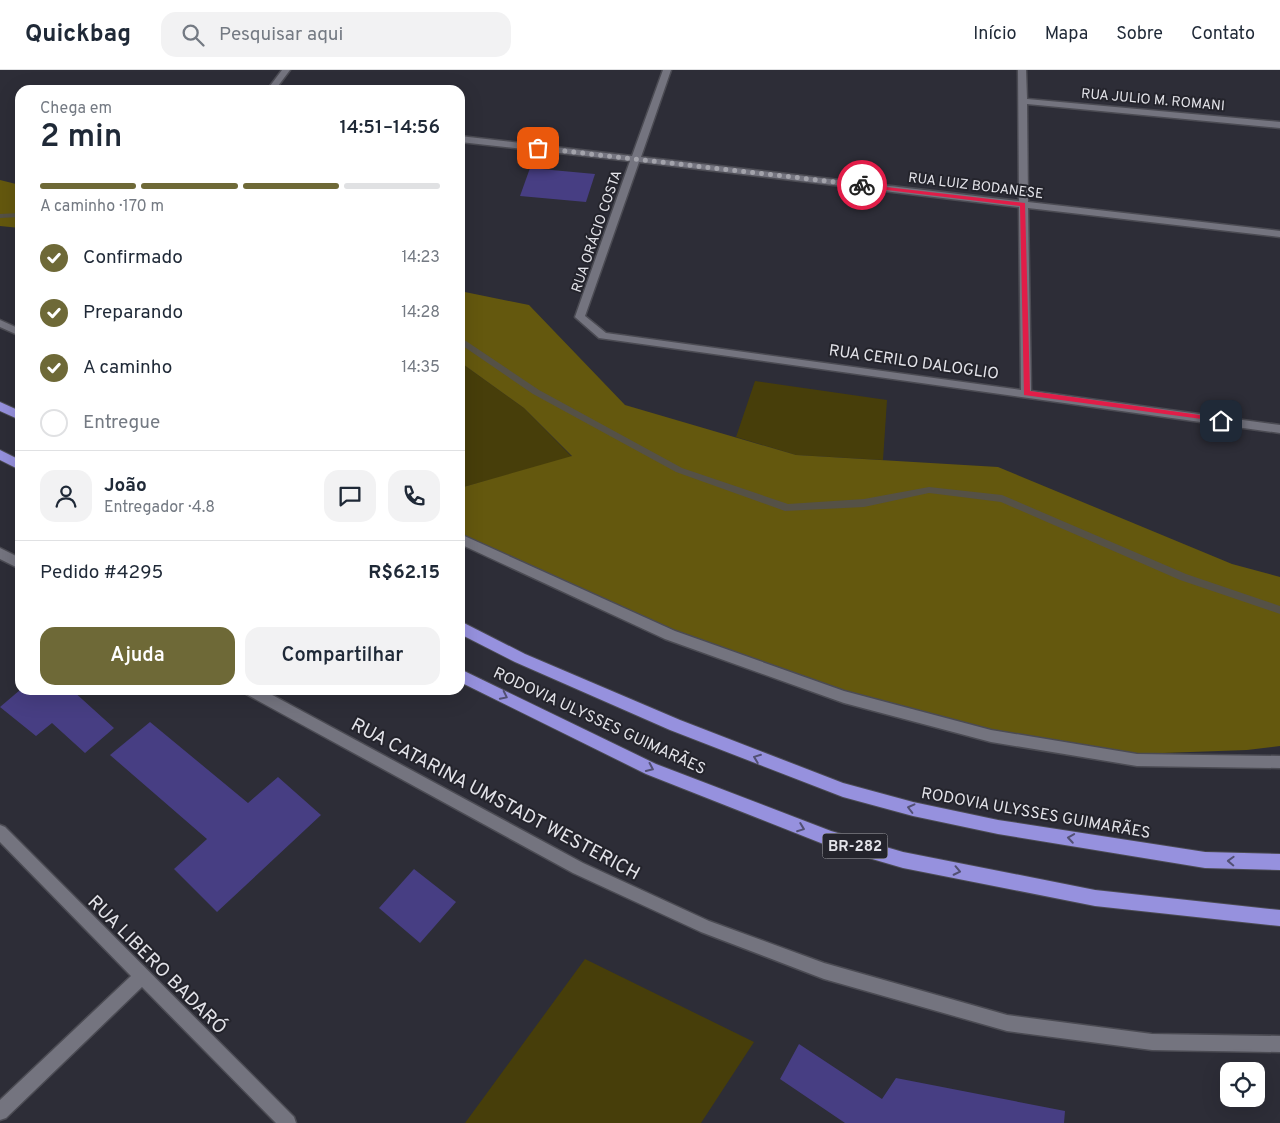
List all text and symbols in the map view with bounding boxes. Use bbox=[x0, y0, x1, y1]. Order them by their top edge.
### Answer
search box bbox=[161, 12, 511, 57]
text: Quickbag bbox=[25, 20, 131, 50]
icon: search bbox=[179, 21, 207, 49]
text: Pesquisar aqui bbox=[219, 23, 343, 47]
text: Início bbox=[973, 23, 1017, 46]
text: Mapa bbox=[1045, 23, 1088, 46]
text: Sobre bbox=[1116, 23, 1163, 46]
text: Contato bbox=[1191, 23, 1255, 46]
street label: RUA JULIO M. ROMANI bbox=[1080, 86, 1225, 115]
text: Chega em bbox=[40, 99, 112, 119]
text: 14:51–14:56 bbox=[339, 116, 440, 140]
text: 2 min bbox=[40, 118, 122, 158]
pin bbox=[517, 127, 559, 169]
icon: bag bbox=[524, 134, 552, 162]
courier bbox=[837, 160, 887, 210]
street label: RUA ORÁCIO COSTA bbox=[568, 168, 626, 295]
street label: RUA LUIZ BODANESE bbox=[907, 170, 1044, 203]
icon: bike bbox=[848, 171, 876, 199]
text: A caminho · 170 m bbox=[40, 197, 164, 217]
icon: check bbox=[40, 244, 68, 272]
text: Confirmado bbox=[83, 246, 183, 270]
text: 14:23 bbox=[401, 248, 440, 268]
icon: check bbox=[40, 299, 68, 327]
text: Preparando bbox=[83, 301, 183, 325]
text: 14:28 bbox=[401, 303, 440, 323]
street label: RUA CERILO DALOGLIO bbox=[827, 341, 1000, 385]
icon: check bbox=[40, 354, 68, 382]
text: A caminho bbox=[83, 356, 172, 380]
text: 14:35 bbox=[401, 358, 440, 378]
pin bbox=[1200, 400, 1242, 442]
icon: home bbox=[1207, 407, 1235, 435]
text: Entregue bbox=[83, 411, 160, 435]
button: person bbox=[40, 470, 92, 522]
button: chat bbox=[324, 470, 376, 522]
button: phone bbox=[388, 470, 440, 522]
text: João bbox=[104, 474, 147, 498]
text: Entregador · 4.8 bbox=[104, 498, 215, 518]
text: Pedido #4295 bbox=[40, 561, 163, 585]
text: R$62.15 bbox=[368, 561, 440, 585]
button: Ajuda bbox=[40, 627, 235, 685]
button: Compartilhar bbox=[245, 627, 440, 685]
street label: RODOVIA ULYSSES GUIMARÃES bbox=[490, 661, 710, 780]
one-way arrow bbox=[499, 690, 508, 700]
street label: RUA CATARINA UMSTADT WESTERICH bbox=[346, 713, 644, 886]
one-way arrow bbox=[753, 753, 762, 764]
one-way arrow bbox=[645, 761, 654, 772]
street label: RODOVIA ULYSSES GUIMARÃES bbox=[920, 781, 1152, 844]
one-way arrow bbox=[906, 803, 915, 814]
one-way arrow bbox=[796, 822, 804, 832]
road number: BR-282 bbox=[822, 834, 888, 858]
one-way arrow bbox=[1066, 834, 1075, 844]
one-way arrow bbox=[1227, 856, 1235, 866]
one-way arrow bbox=[952, 866, 961, 876]
street label: RUA LIBERO BADARÓ bbox=[82, 890, 232, 1040]
map controls bbox=[1220, 1062, 1265, 1107]
button: locate bbox=[1220, 1062, 1265, 1107]

